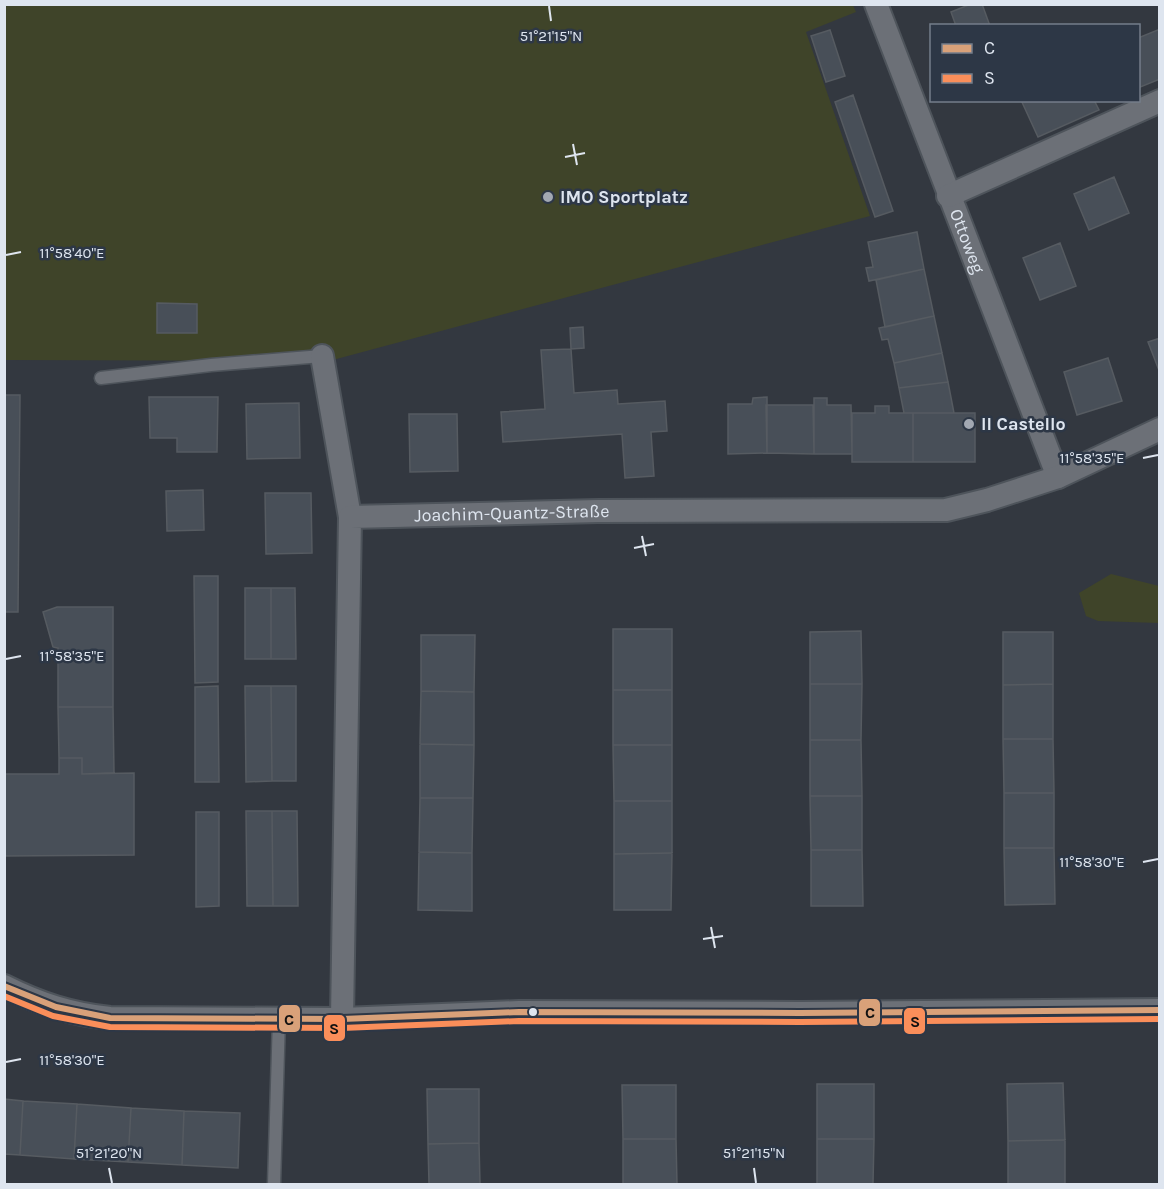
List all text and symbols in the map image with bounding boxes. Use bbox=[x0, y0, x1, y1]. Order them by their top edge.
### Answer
legend bbox=[930, 24, 1140, 102]
text: 51°21'15"N bbox=[520, 27, 582, 45]
text: C bbox=[984, 37, 995, 59]
text: S bbox=[984, 67, 995, 89]
place label: IMO Sportplatz bbox=[560, 186, 688, 208]
marker: IMO Sportplatz bbox=[541, 190, 555, 204]
street label: Ottoweg bbox=[945, 206, 990, 277]
text: 11°58'40"E bbox=[39, 244, 105, 262]
place label: Il Castello bbox=[981, 413, 1066, 435]
marker: Il Castello bbox=[962, 417, 976, 431]
text: 11°58'35"E bbox=[1059, 449, 1125, 467]
street label: Joachim-Quantz-Straße bbox=[414, 500, 609, 526]
text: 11°58'35"E bbox=[39, 647, 105, 665]
text: 11°58'30"E bbox=[1059, 853, 1125, 871]
line badge: C bbox=[858, 998, 881, 1027]
text: C bbox=[865, 1003, 875, 1022]
line badge: C bbox=[278, 1004, 301, 1033]
unlabelled marker bbox=[527, 1006, 539, 1018]
line badge: S bbox=[903, 1007, 926, 1035]
text: C bbox=[284, 1010, 294, 1029]
text: S bbox=[910, 1012, 920, 1031]
line badge: S bbox=[323, 1014, 346, 1042]
text: S bbox=[329, 1019, 339, 1038]
text: 11°58'30"E bbox=[39, 1051, 105, 1069]
text: 51°21'20"N bbox=[76, 1144, 142, 1162]
text: 51°21'15"N bbox=[723, 1144, 785, 1162]

